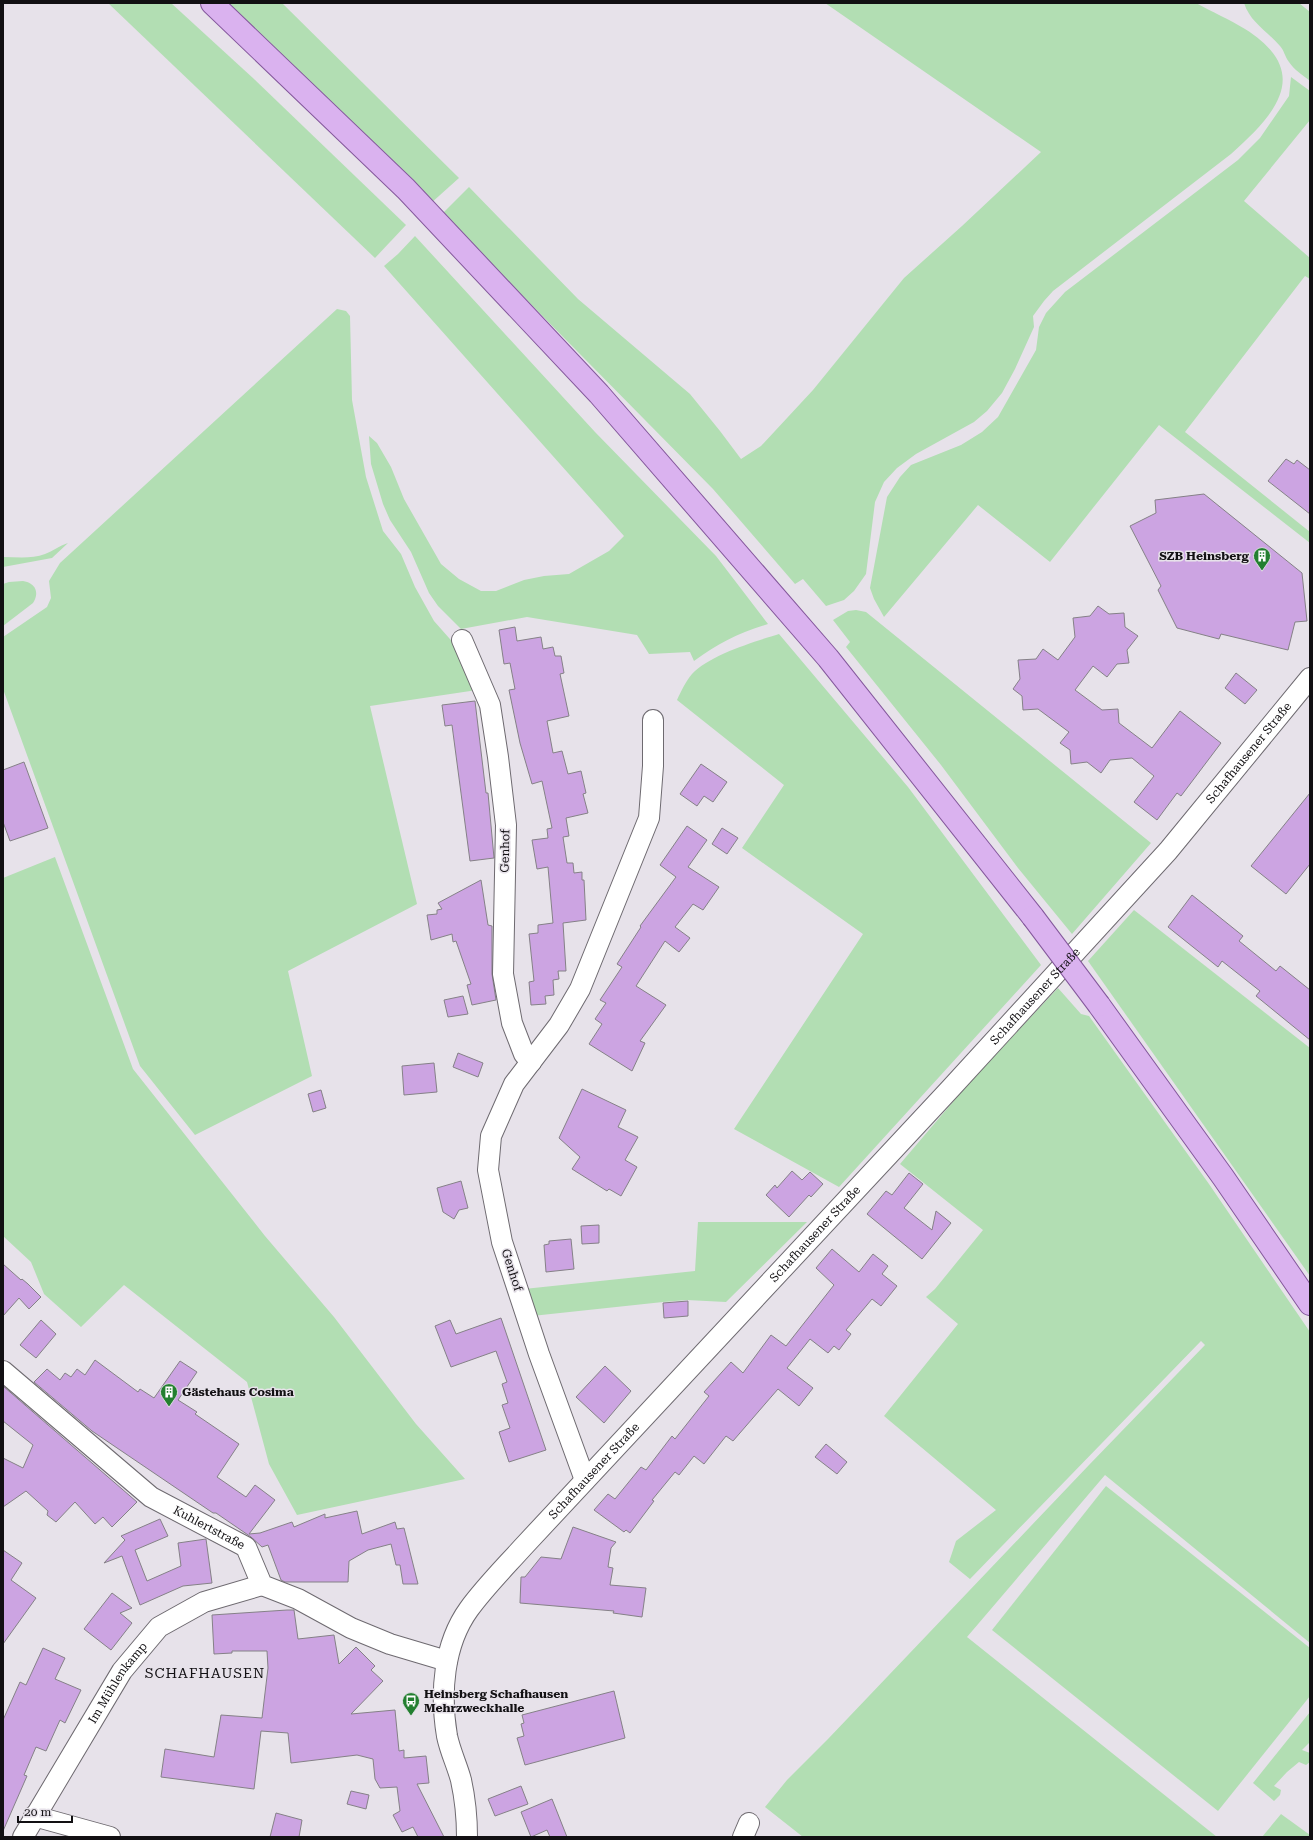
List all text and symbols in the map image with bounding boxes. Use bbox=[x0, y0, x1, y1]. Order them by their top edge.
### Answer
building icon: SZB Heinsberg bbox=[1252, 546, 1272, 571]
place label: SZB Heinsberg bbox=[1159, 549, 1250, 563]
street label: Schafhausener Straße bbox=[1203, 699, 1294, 806]
street label: Genhof bbox=[498, 829, 512, 873]
street label: Schafhausener Straße bbox=[987, 945, 1083, 1048]
street label: Schafhausener Straße bbox=[767, 1183, 863, 1285]
street label: Genhof bbox=[499, 1247, 525, 1293]
building icon: Gästehaus Cosima bbox=[159, 1382, 179, 1407]
place label: Gästehaus Cosima bbox=[182, 1385, 294, 1399]
street label: Schafhausener Straße bbox=[546, 1420, 642, 1522]
street label: Kuhlertstraße bbox=[171, 1503, 248, 1552]
street label: Im Mühlenkamp bbox=[85, 1639, 150, 1726]
district label: SCHAFHAUSEN bbox=[145, 1665, 265, 1681]
place label: Heinsberg Schafhausen Mehrzweckhalle bbox=[424, 1687, 568, 1715]
bus stop icon: Heinsberg Schafhausen Mehrzweckhalle bbox=[401, 1691, 421, 1716]
scale bar bbox=[18, 1798, 72, 1824]
text: 20 m bbox=[24, 1805, 51, 1819]

